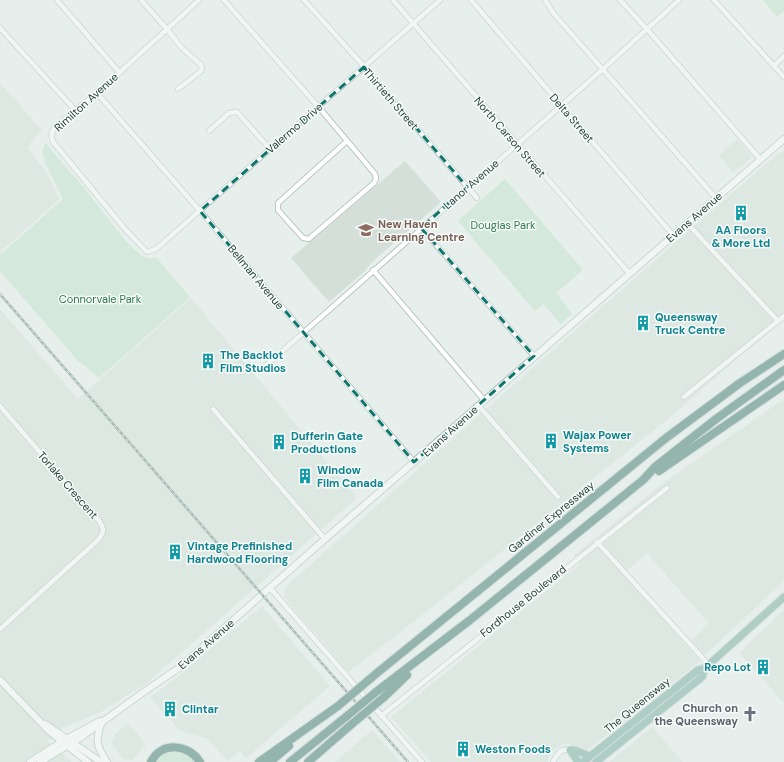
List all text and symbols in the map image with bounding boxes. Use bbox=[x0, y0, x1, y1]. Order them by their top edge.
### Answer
street label: Thirtieth Street bbox=[360, 65, 422, 133]
street label: Rimilton Avenue bbox=[51, 70, 121, 134]
street label: Delta Street bbox=[547, 91, 597, 145]
street label: North Carson Street bbox=[471, 94, 549, 180]
street label: Valermo Drive bbox=[263, 99, 325, 157]
street label: Lanor Avenue bbox=[440, 156, 502, 212]
street label: Evans Avenue bbox=[663, 189, 725, 245]
building icon: AA Floors & More Ltd bbox=[732, 204, 750, 222]
place label: New Haven Learning Centre bbox=[378, 217, 465, 244]
park label: Douglas Park bbox=[470, 218, 536, 232]
school or university icon: New Haven Learning Centre bbox=[357, 221, 375, 239]
place label: AA Floors & More Ltd bbox=[712, 223, 770, 250]
street label: Bellman Avenue bbox=[225, 242, 287, 312]
park label: Connorvale Park bbox=[59, 292, 142, 306]
place label: Queensway Truck Centre bbox=[655, 310, 726, 337]
building icon: Queensway Truck Centre bbox=[634, 314, 652, 332]
place label: The Backlot Film Studios bbox=[220, 348, 286, 375]
building icon: The Backlot Film Studios bbox=[199, 352, 217, 370]
street label: Evans Avenue bbox=[419, 402, 481, 460]
place label: Wajax Power Systems bbox=[563, 428, 632, 455]
place label: Dufferin Gate Productions bbox=[291, 429, 364, 456]
building icon: Wajax Power Systems bbox=[542, 432, 560, 450]
building icon: Dufferin Gate Productions bbox=[270, 433, 288, 451]
street label: Torlake Crescent bbox=[35, 448, 101, 522]
place label: Window Film Canada bbox=[317, 463, 383, 490]
building icon: Window Film Canada bbox=[296, 467, 314, 485]
street label: Gardiner Expressway bbox=[505, 478, 597, 556]
place label: Vintage Prefinished Hardwood Flooring bbox=[187, 539, 292, 566]
building icon: Vintage Prefinished Hardwood Flooring bbox=[166, 543, 184, 561]
street label: Fordhouse Boulevard bbox=[477, 562, 569, 640]
street label: Evans Avenue bbox=[175, 616, 237, 672]
building icon: Repo Lot bbox=[754, 658, 772, 676]
place label: Repo Lot bbox=[704, 660, 751, 674]
street label: The Queensway bbox=[601, 674, 673, 736]
building icon: Clintar bbox=[161, 700, 179, 718]
place label: Church on the Queensway bbox=[654, 701, 738, 728]
place label: Clintar bbox=[182, 702, 219, 716]
church icon: Church on the Queensway bbox=[741, 705, 759, 723]
building icon: Weston Foods bbox=[454, 740, 472, 758]
place label: Weston Foods bbox=[475, 742, 551, 756]

